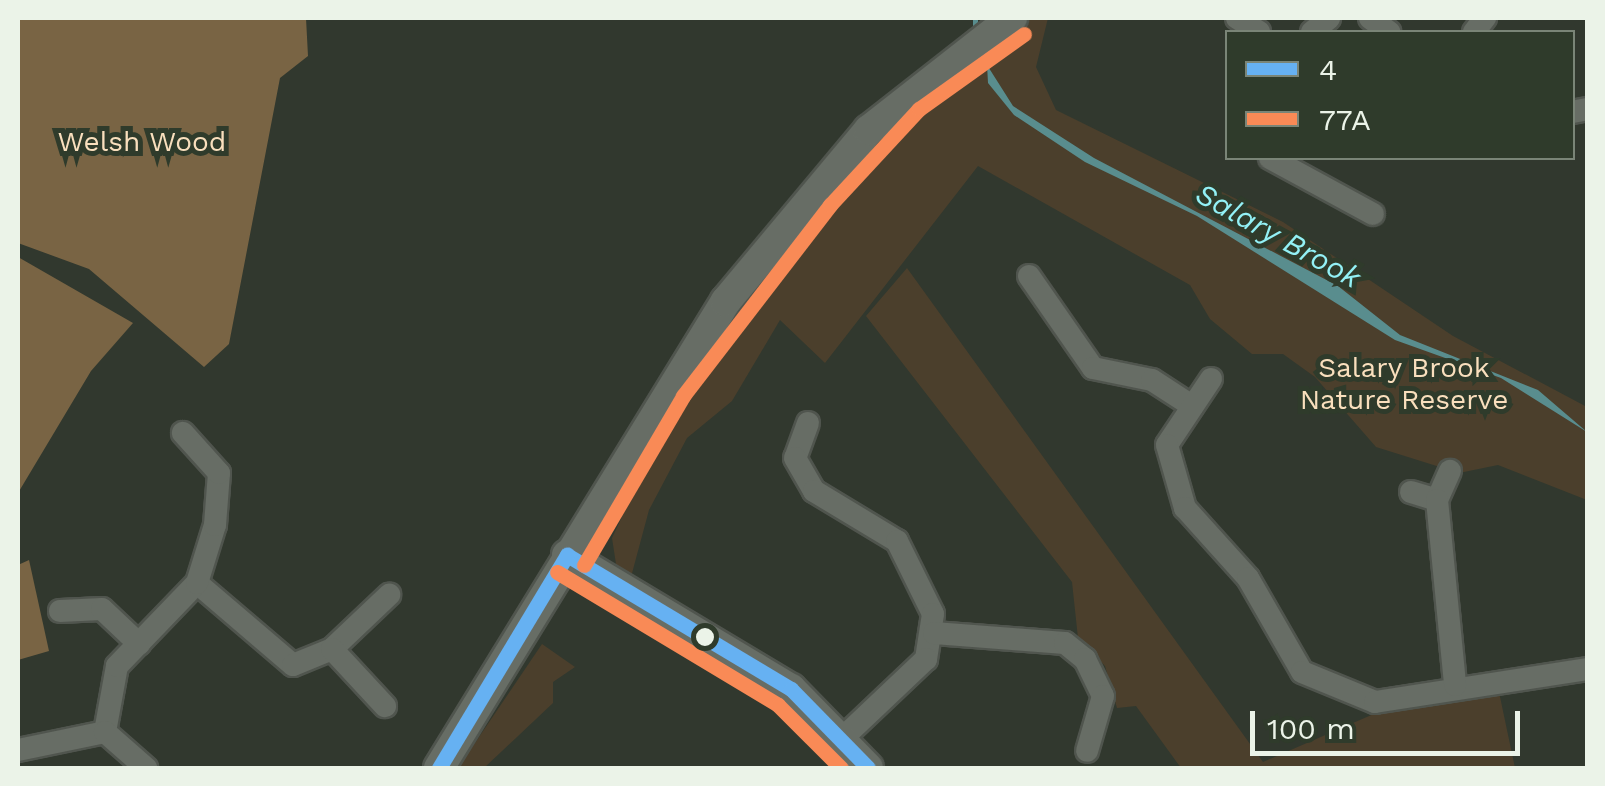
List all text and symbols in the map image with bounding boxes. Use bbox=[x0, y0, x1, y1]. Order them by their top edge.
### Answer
legend bbox=[1225, 30, 1575, 160]
text: 4 bbox=[1319, 52, 1337, 87]
text: 77A bbox=[1319, 102, 1371, 137]
park label: Welsh Wood bbox=[57, 125, 227, 159]
water label: Salary Brook bbox=[1189, 176, 1367, 296]
park label: Salary Brook Nature Reserve bbox=[1300, 351, 1508, 417]
unlabelled marker bbox=[695, 627, 715, 647]
scale bar bbox=[1255, 691, 1525, 753]
text: 100 m bbox=[1267, 711, 1355, 746]

